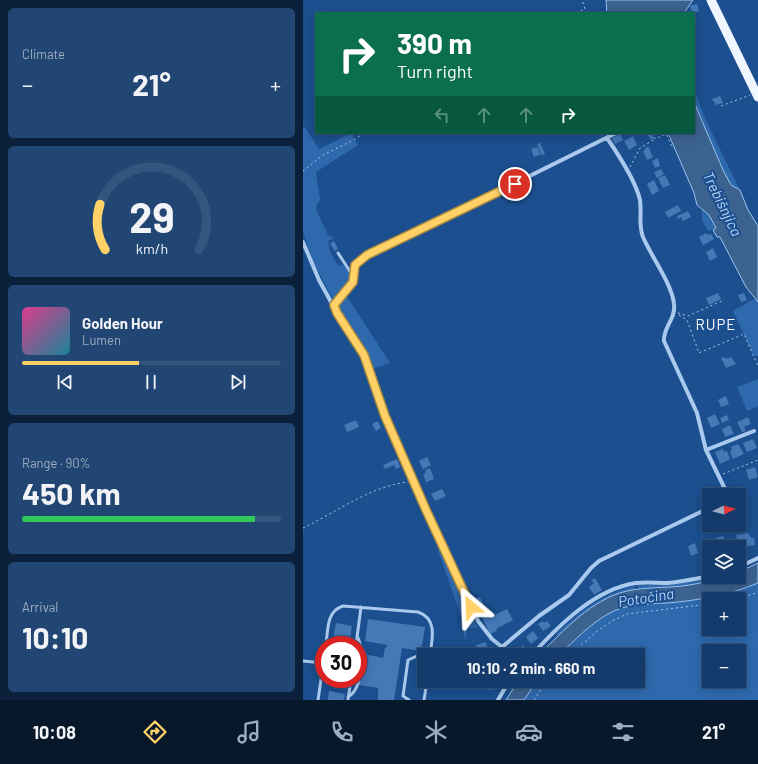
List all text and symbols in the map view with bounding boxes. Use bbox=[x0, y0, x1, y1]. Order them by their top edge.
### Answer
text: 390 m bbox=[397, 26, 472, 60]
icon: right bbox=[331, 28, 383, 80]
text: Climate bbox=[22, 46, 65, 62]
text: Turn right bbox=[397, 60, 473, 82]
text: 21° bbox=[132, 66, 171, 102]
text: − bbox=[22, 71, 33, 97]
text: + bbox=[270, 71, 281, 97]
icon: left bbox=[431, 104, 453, 126]
icon: ahead bbox=[473, 104, 495, 126]
icon: ahead bbox=[515, 104, 537, 126]
icon: right bbox=[557, 104, 579, 126]
pin bbox=[498, 167, 532, 201]
water label: Trebišnjica bbox=[700, 168, 746, 239]
icon: arrive bbox=[504, 173, 526, 195]
text: 29 bbox=[129, 190, 174, 240]
text: km/h bbox=[135, 239, 168, 256]
text: Golden Hour bbox=[82, 314, 163, 332]
district label: RUPE bbox=[696, 315, 736, 333]
text: Lumen bbox=[82, 332, 121, 348]
icon: previous bbox=[54, 371, 76, 393]
icon: pause bbox=[140, 371, 162, 393]
icon: next bbox=[227, 371, 249, 393]
text: Range · 90% bbox=[22, 455, 91, 471]
text: 450 km bbox=[22, 475, 120, 511]
north arrow bbox=[702, 488, 746, 532]
map controls bbox=[702, 488, 746, 688]
button: layers bbox=[702, 540, 746, 584]
water label: Potočina bbox=[617, 584, 675, 610]
position arrow bbox=[450, 586, 492, 628]
button: + bbox=[702, 592, 746, 636]
text: Arrival bbox=[22, 599, 58, 615]
text: 10:10 bbox=[22, 619, 88, 655]
speed limit sign: 30 bbox=[315, 636, 367, 688]
button: − bbox=[702, 644, 746, 688]
text: 10:10 · 2 min · 660 m bbox=[467, 659, 595, 677]
icon: directions bbox=[141, 718, 169, 746]
icon: music bbox=[235, 718, 263, 746]
icon: phone bbox=[328, 718, 356, 746]
icon: climate bbox=[422, 718, 450, 746]
icon: car bbox=[515, 718, 543, 746]
icon: filters bbox=[609, 718, 637, 746]
text: 10:08 bbox=[33, 721, 76, 743]
text: 21° bbox=[702, 721, 725, 743]

